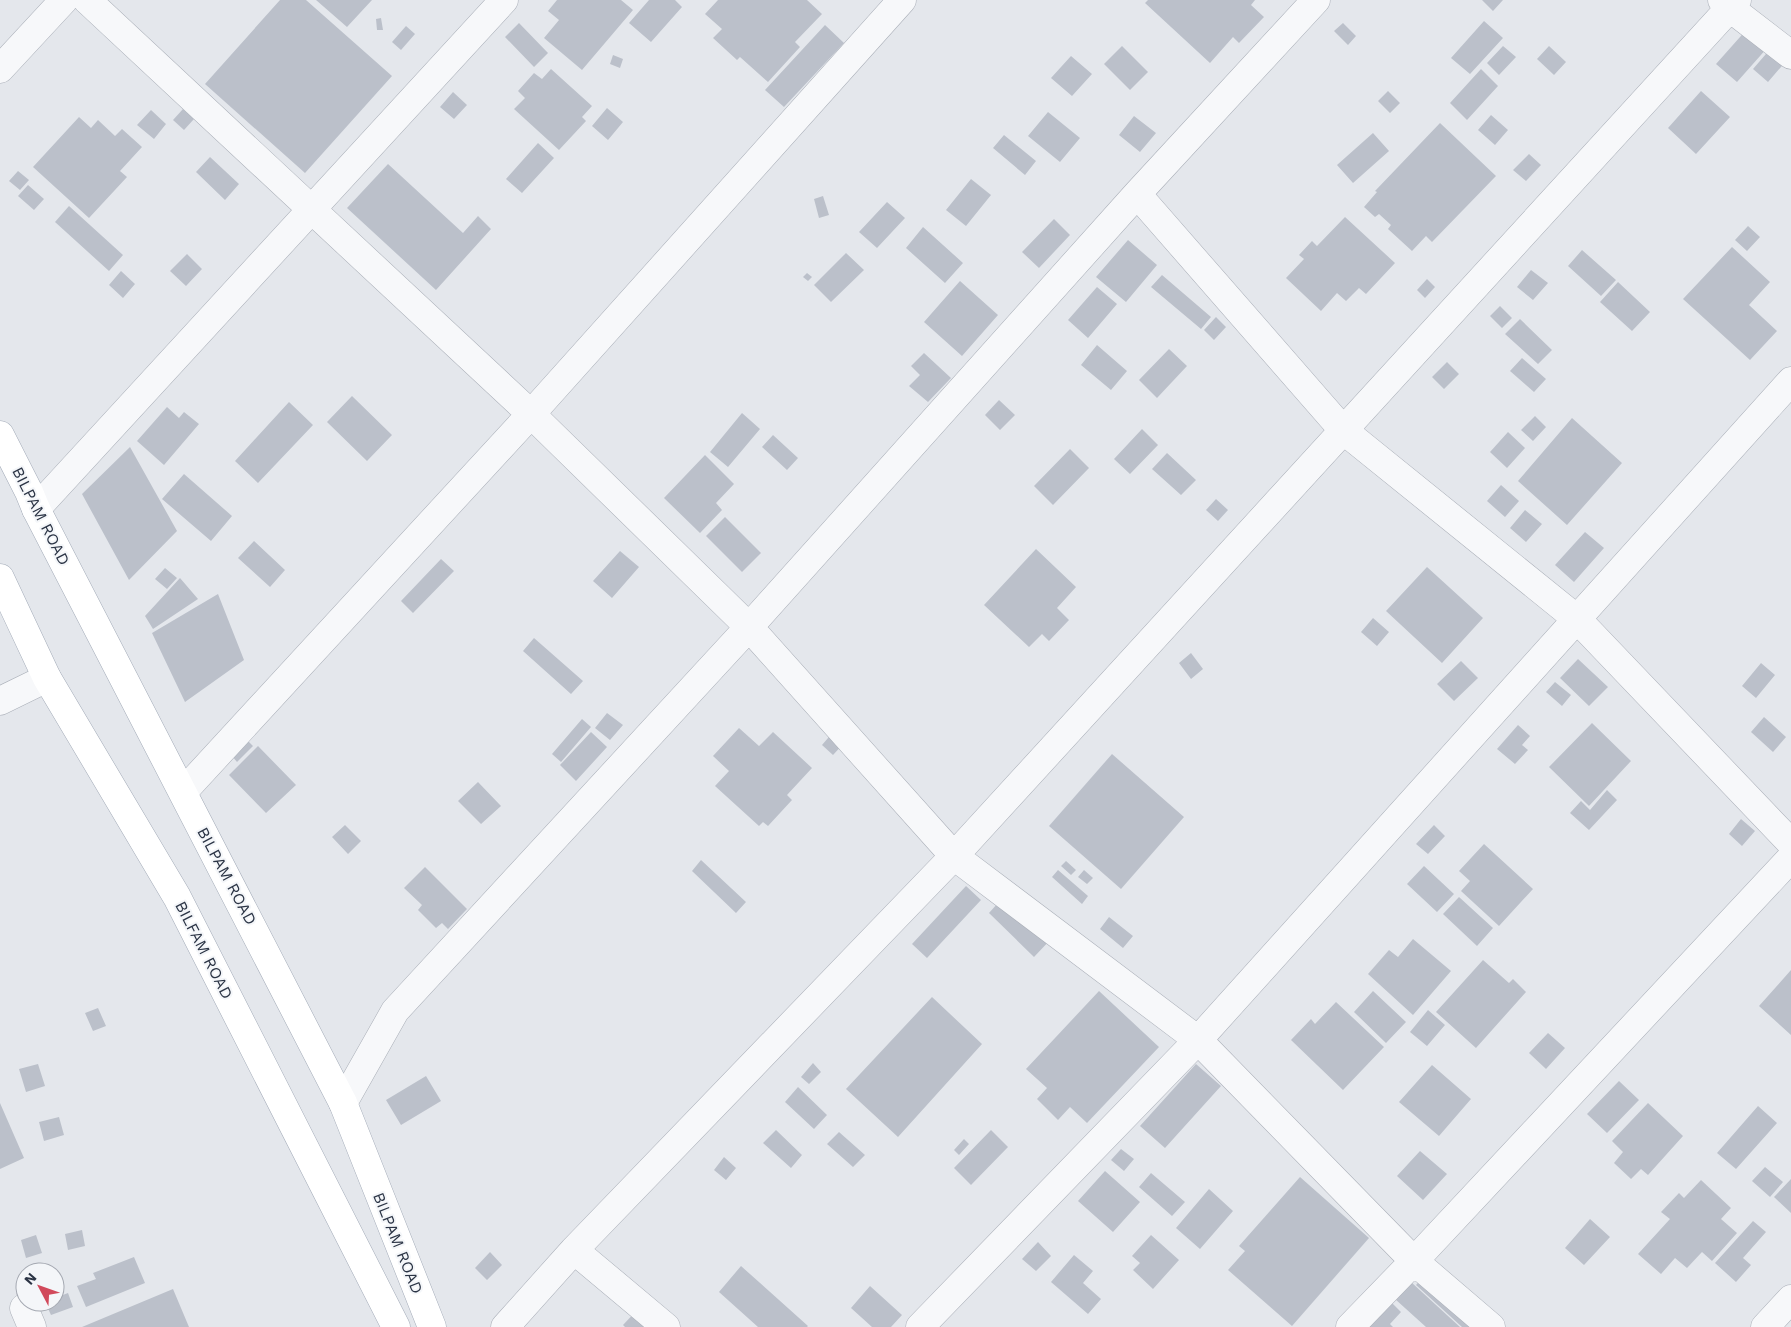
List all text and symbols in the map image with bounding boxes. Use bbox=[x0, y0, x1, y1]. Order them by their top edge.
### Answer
street label: BILPAM ROAD bbox=[8, 464, 74, 568]
street label: BILPAM ROAD bbox=[193, 824, 261, 928]
street label: BILFAM ROAD bbox=[171, 898, 237, 1002]
street label: BILPAM ROAD bbox=[369, 1190, 427, 1296]
north arrow bbox=[15, 1262, 65, 1312]
text: N bbox=[21, 1269, 40, 1288]

